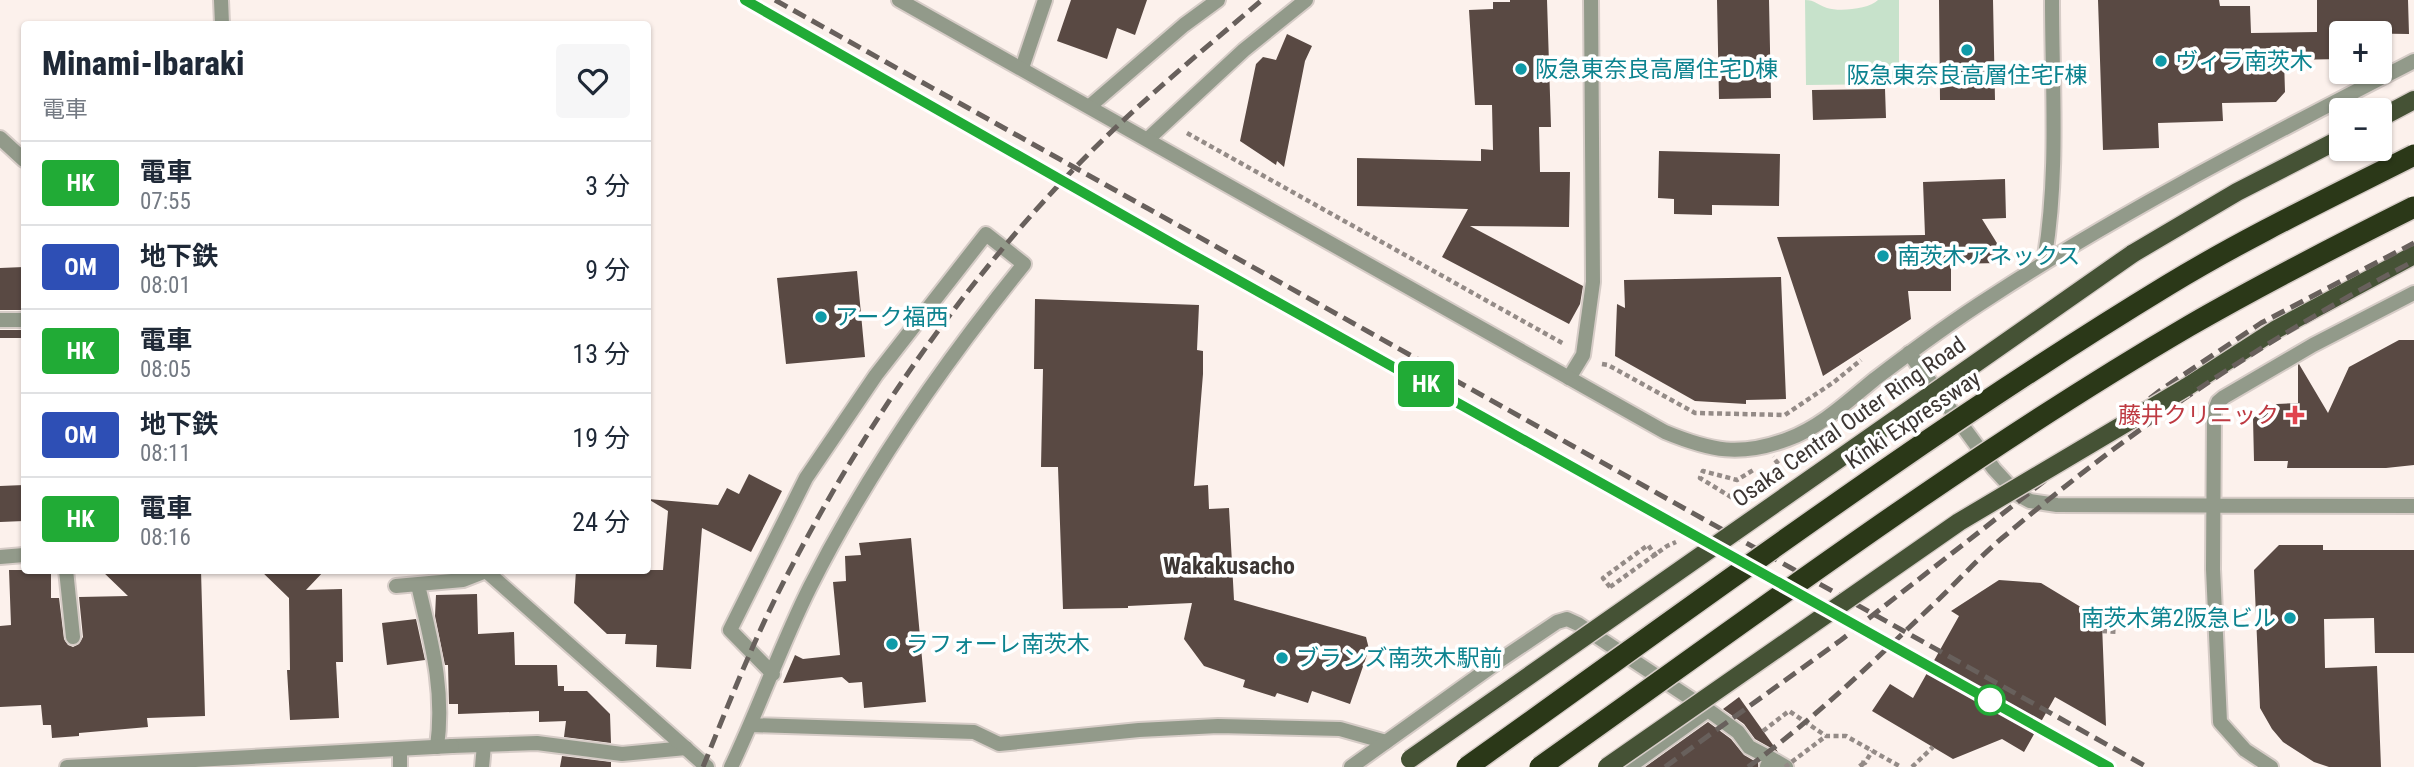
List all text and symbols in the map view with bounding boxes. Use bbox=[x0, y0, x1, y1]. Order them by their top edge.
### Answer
map controls bbox=[2329, 21, 2392, 161]
button: + bbox=[2329, 21, 2392, 84]
marker: 阪急東奈良高層住宅F棟 bbox=[1959, 42, 1975, 58]
text: Minami-Ibaraki bbox=[42, 44, 245, 83]
button: heart bbox=[556, 44, 630, 118]
place label: ヴィラ南茨木 bbox=[2175, 48, 2313, 75]
marker: ヴィラ南茨木 bbox=[2153, 53, 2169, 69]
place label: 阪急東奈良高層住宅D棟 bbox=[1535, 56, 1778, 83]
marker: 阪急東奈良高層住宅D棟 bbox=[1513, 61, 1529, 77]
place label: 阪急東奈良高層住宅F棟 bbox=[1846, 62, 2088, 89]
text: 電車 bbox=[42, 96, 88, 123]
button: − bbox=[2329, 98, 2392, 161]
text: 電車 bbox=[140, 157, 192, 187]
text: HK bbox=[66, 169, 95, 197]
text: 3 分 bbox=[585, 171, 630, 201]
text: 07:55 bbox=[140, 188, 191, 215]
text: 地下鉄 bbox=[140, 241, 218, 271]
place label: 南茨木アネックス bbox=[1897, 243, 2080, 270]
marker: 南茨木アネックス bbox=[1875, 248, 1891, 264]
text: OM bbox=[64, 253, 97, 281]
text: 9 分 bbox=[585, 255, 630, 285]
text: 08:01 bbox=[140, 272, 191, 299]
place label: アーク福西 bbox=[835, 304, 949, 331]
marker: アーク福西 bbox=[813, 309, 829, 325]
text: 電車 bbox=[140, 325, 192, 355]
street label: Osaka Central Outer Ring Road bbox=[1727, 331, 1971, 513]
text: HK bbox=[66, 337, 95, 365]
text: 13 分 bbox=[572, 339, 630, 369]
text: 08:05 bbox=[140, 356, 191, 383]
line badge: HK bbox=[1394, 361, 1458, 407]
street label: Kinki Expressway bbox=[1841, 365, 1986, 475]
text: HK bbox=[1412, 370, 1440, 398]
place label: 藤井クリニック bbox=[2118, 402, 2279, 429]
marker: 藤井クリニック bbox=[2285, 405, 2305, 425]
text: 地下鉄 bbox=[140, 409, 218, 439]
text: OM bbox=[64, 421, 97, 449]
text: 19 分 bbox=[572, 423, 630, 453]
text: 08:11 bbox=[140, 440, 191, 467]
text: 電車 bbox=[140, 493, 192, 523]
text: HK bbox=[66, 505, 95, 533]
text: 24 分 bbox=[572, 507, 630, 537]
text: 08:16 bbox=[140, 524, 191, 551]
district label: Wakakusacho bbox=[1163, 552, 1295, 580]
place label: 南茨木第2阪急ビル bbox=[2081, 605, 2276, 632]
marker: 南茨木第2阪急ビル bbox=[2282, 610, 2298, 626]
place label: ラフォーレ南茨木 bbox=[906, 631, 1090, 658]
marker: ラフォーレ南茨木 bbox=[884, 636, 900, 652]
place label: ブランズ南茨木駅前 bbox=[1296, 645, 1503, 672]
marker: ブランズ南茨木駅前 bbox=[1274, 650, 1290, 666]
unlabelled marker bbox=[1975, 685, 2005, 715]

